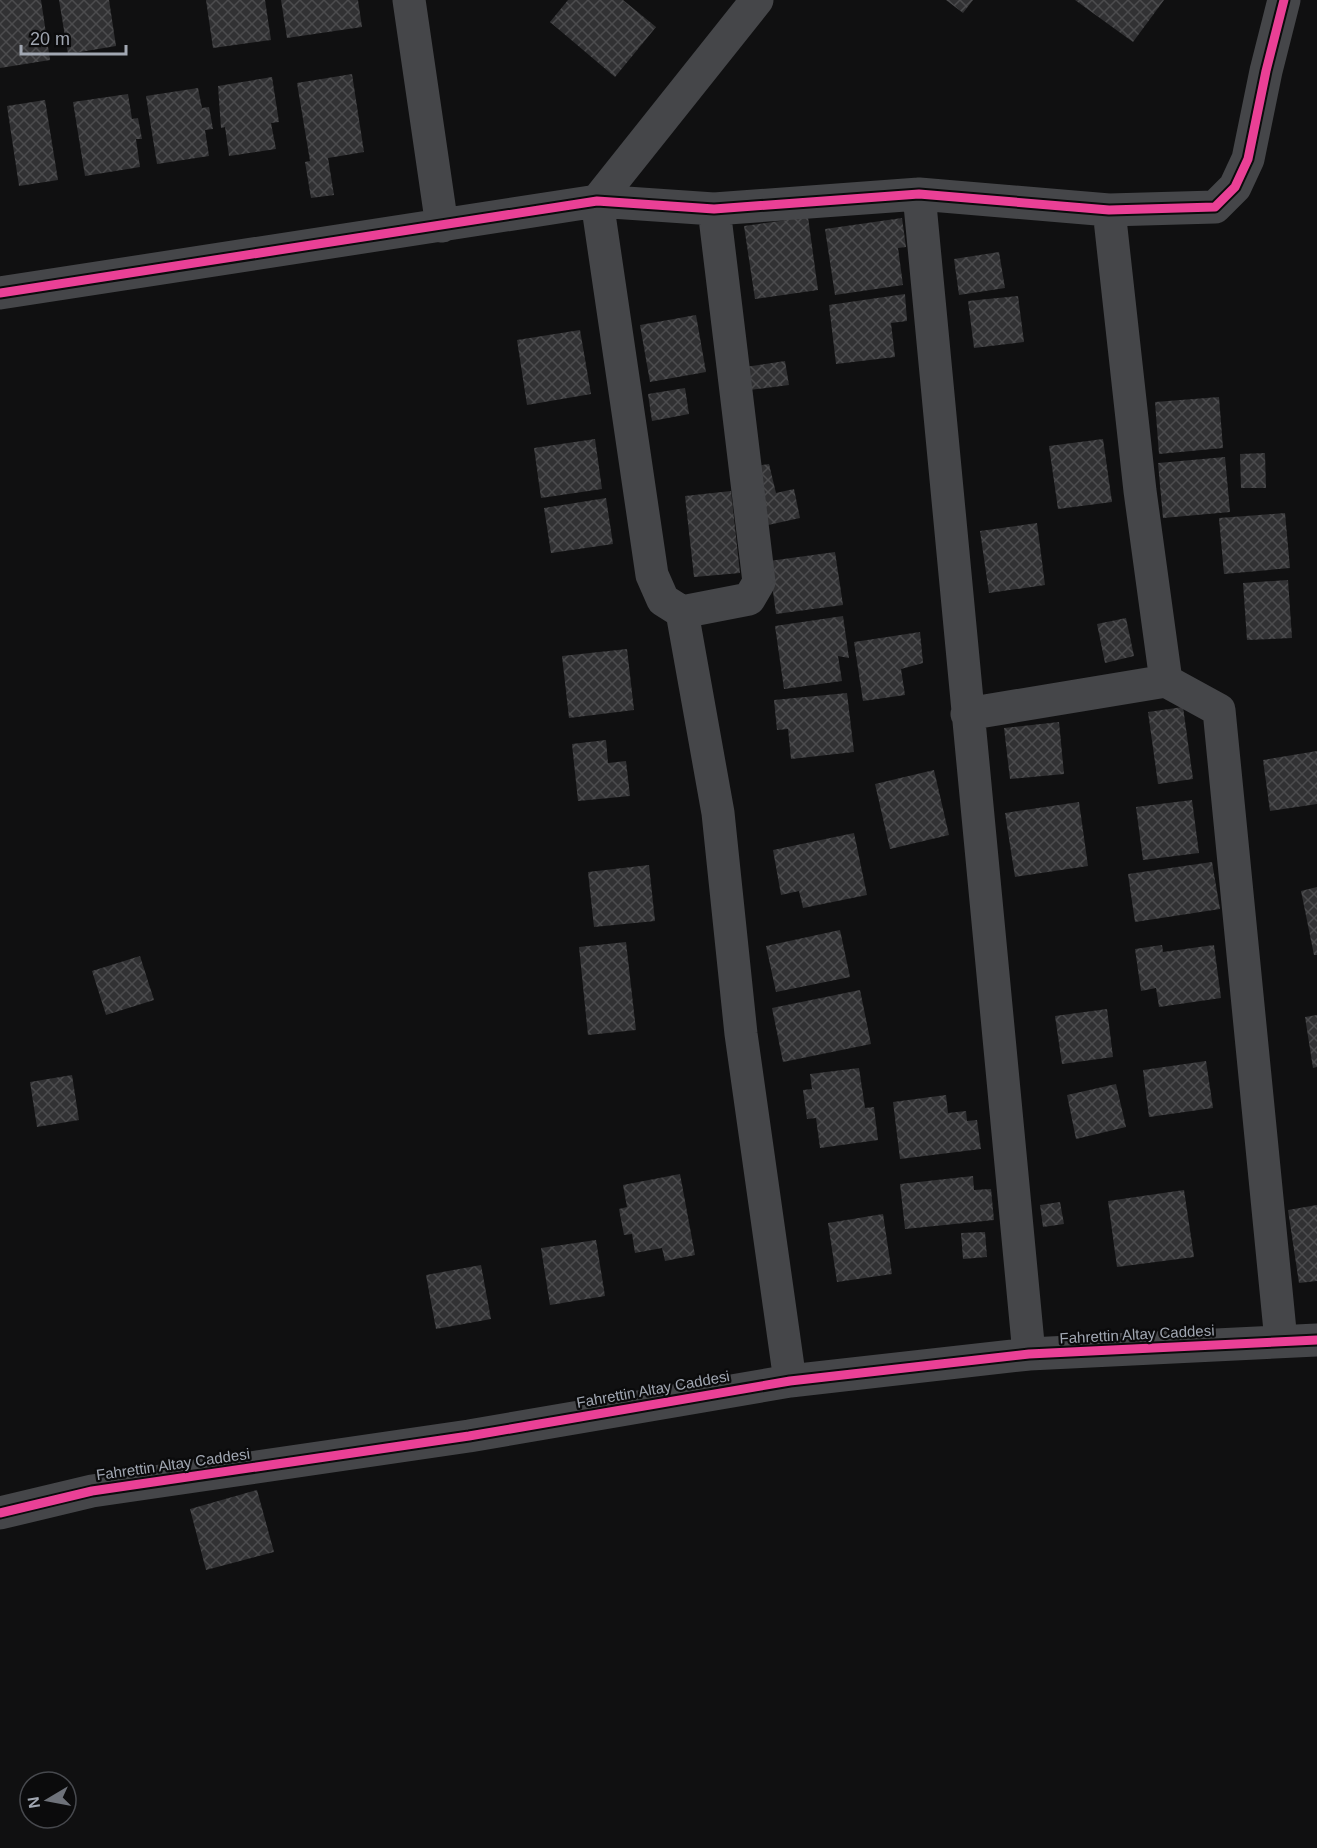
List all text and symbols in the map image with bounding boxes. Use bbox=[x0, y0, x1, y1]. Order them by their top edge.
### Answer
scale bar bbox=[21, 18, 126, 56]
text: 20 m bbox=[30, 29, 70, 49]
street label: Fahrettin Altay Caddesi bbox=[1059, 1321, 1215, 1347]
street label: Fahrettin Altay Caddesi bbox=[575, 1367, 731, 1411]
street label: Fahrettin Altay Caddesi bbox=[95, 1445, 251, 1483]
north arrow bbox=[18, 1770, 78, 1830]
text: N bbox=[24, 1795, 43, 1810]

